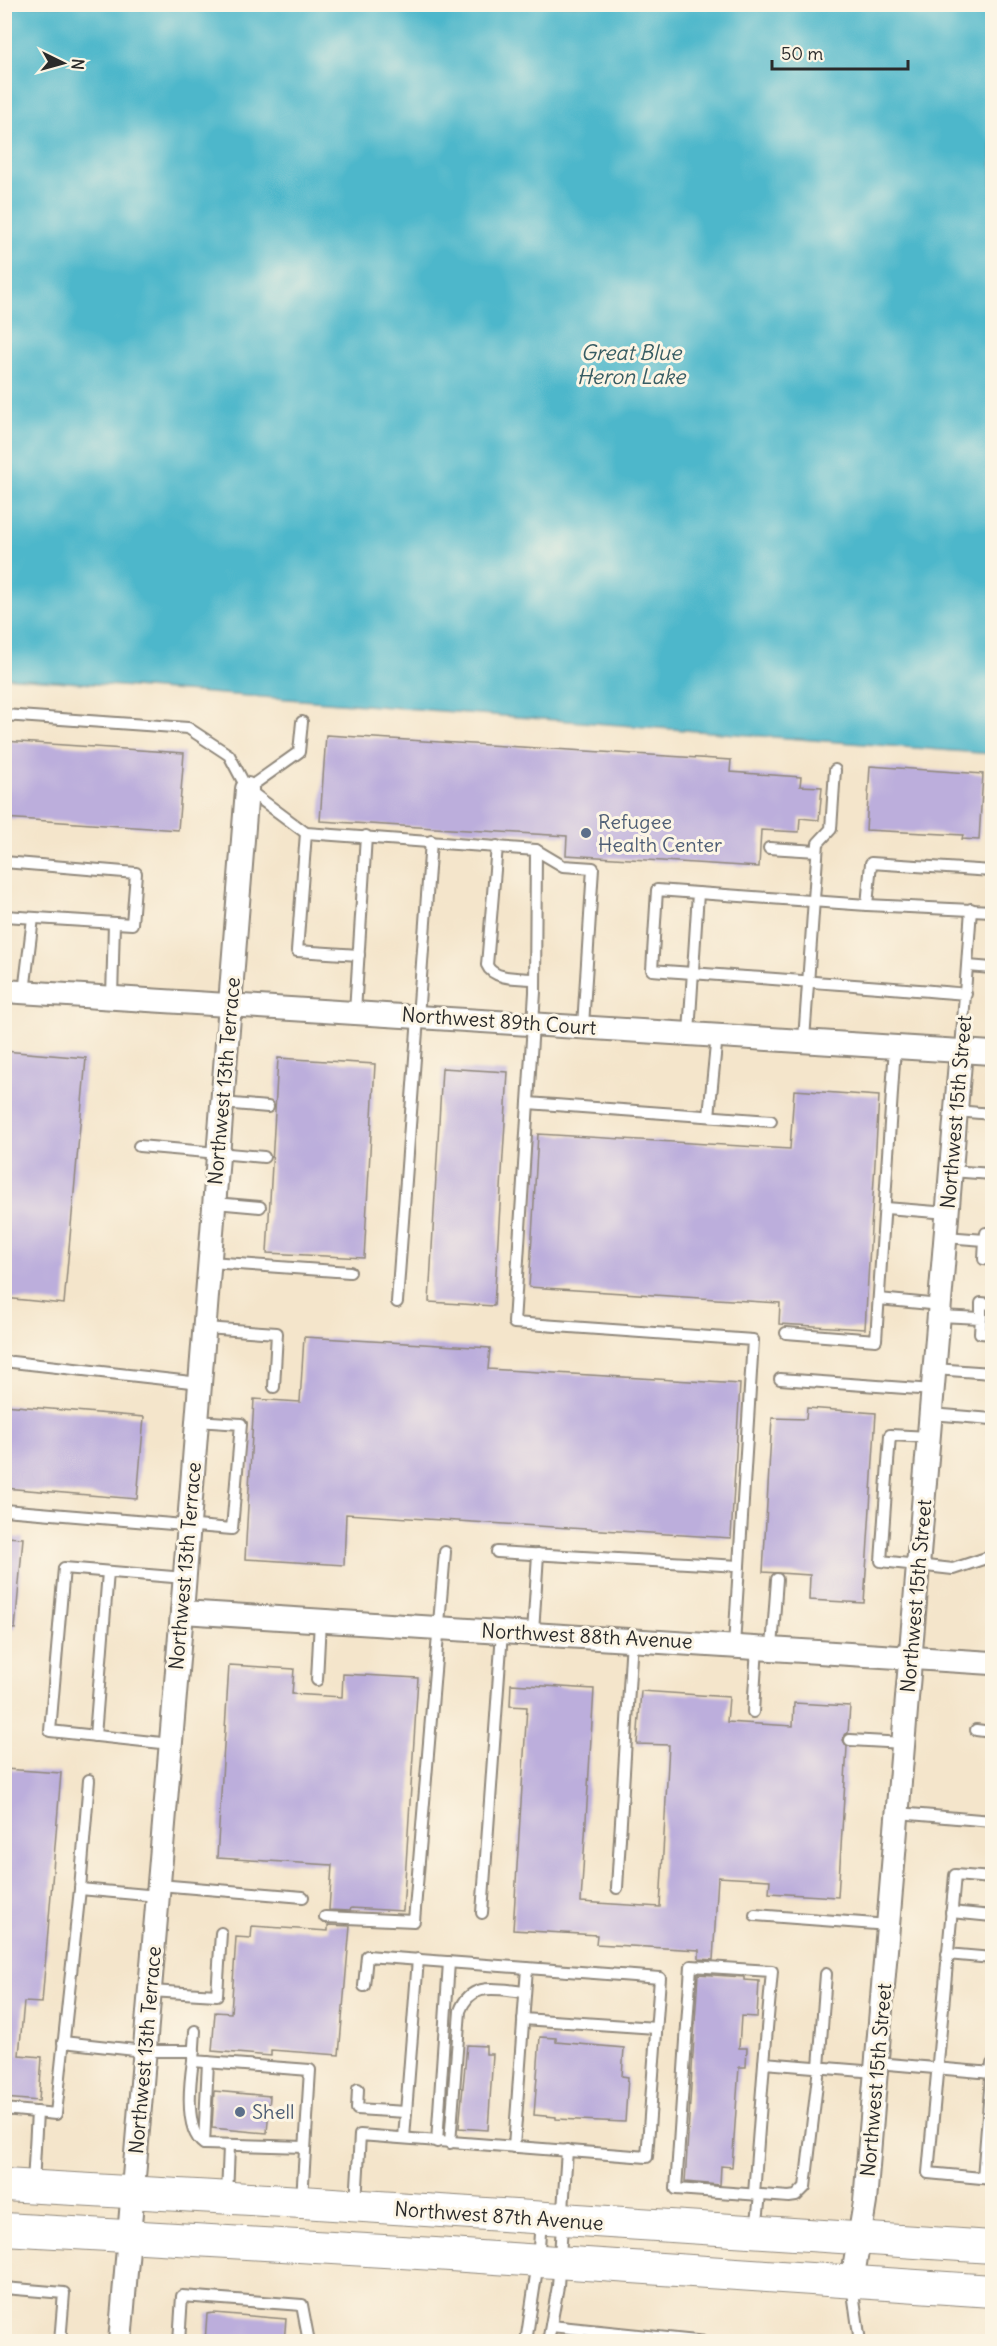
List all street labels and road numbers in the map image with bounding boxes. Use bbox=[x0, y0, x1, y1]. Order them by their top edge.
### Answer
street label: Northwest 13th Terrace bbox=[202, 976, 245, 1186]
street label: Northwest 89th Court bbox=[401, 1001, 597, 1040]
street label: Northwest 15th Street bbox=[935, 1014, 976, 1210]
street label: Northwest 13th Terrace bbox=[163, 1461, 206, 1671]
street label: Northwest 15th Street bbox=[895, 1498, 936, 1694]
street label: Northwest 88th Avenue bbox=[481, 1617, 693, 1654]
street label: Northwest 13th Terrace bbox=[123, 1945, 166, 2155]
street label: Northwest 15th Street bbox=[855, 1982, 896, 2178]
street label: Northwest 87th Avenue bbox=[394, 2196, 604, 2235]

